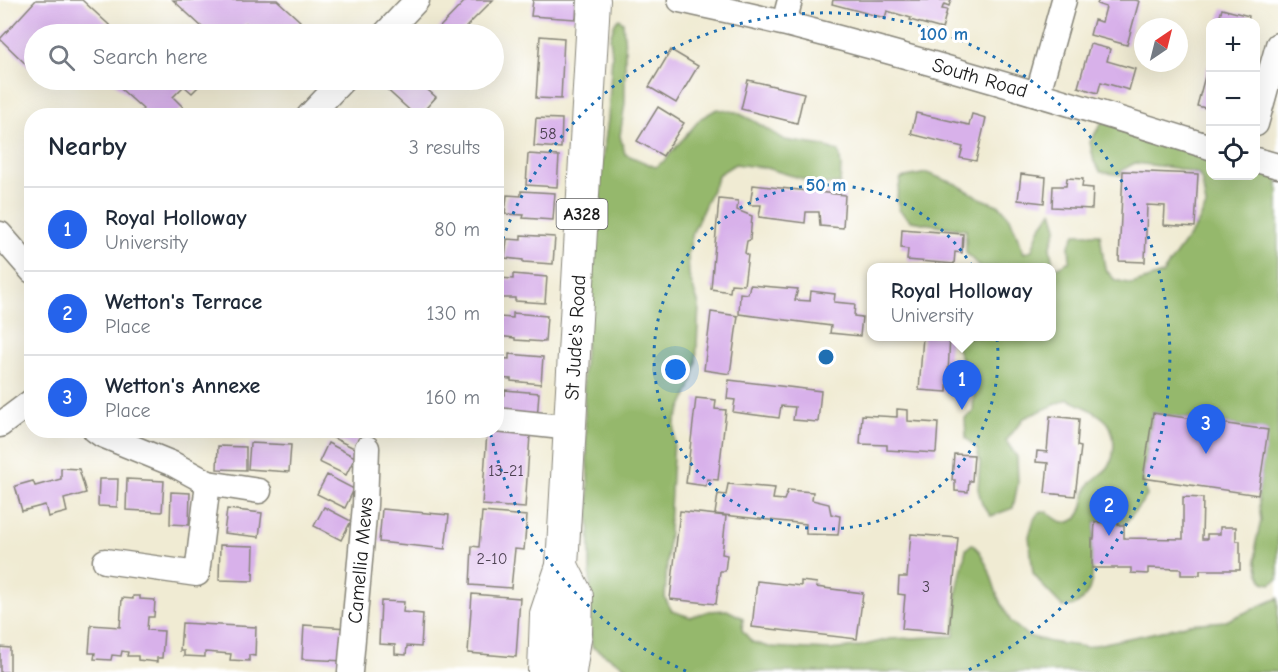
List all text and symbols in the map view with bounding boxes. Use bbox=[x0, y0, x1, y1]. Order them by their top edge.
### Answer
north arrow bbox=[1134, 18, 1188, 72]
map controls bbox=[1206, 18, 1260, 180]
button: + bbox=[1206, 18, 1260, 72]
search box bbox=[24, 24, 504, 90]
text: 100 m bbox=[920, 24, 968, 45]
icon: search bbox=[45, 41, 78, 74]
text: Search here bbox=[93, 44, 208, 70]
street label: South Road bbox=[930, 53, 1030, 103]
button: − bbox=[1206, 72, 1260, 126]
house number: 58 bbox=[540, 125, 556, 143]
button: locate bbox=[1206, 126, 1260, 180]
text: Nearby bbox=[48, 132, 127, 162]
text: 3 results bbox=[409, 136, 480, 159]
text: 50 m bbox=[806, 175, 846, 196]
road number: A328 bbox=[556, 199, 608, 229]
text: Royal Holloway bbox=[105, 205, 247, 231]
text: 1 bbox=[64, 218, 71, 241]
text: 80 m bbox=[434, 218, 480, 241]
text: University bbox=[105, 231, 188, 254]
popup bbox=[867, 263, 1056, 341]
street label: St Jude's Road bbox=[560, 274, 590, 401]
text: Royal Holloway bbox=[891, 278, 1032, 304]
text: Wetton's Terrace bbox=[105, 289, 262, 315]
text: 2 bbox=[63, 302, 72, 325]
text: 130 m bbox=[427, 302, 480, 325]
text: University bbox=[891, 304, 974, 327]
text: Place bbox=[105, 315, 151, 338]
centre of rings bbox=[816, 347, 836, 367]
your location bbox=[661, 355, 690, 384]
pin: 1 bbox=[942, 360, 982, 410]
text: Wetton's Annexe bbox=[105, 373, 260, 399]
text: 3 bbox=[63, 386, 72, 409]
text: 160 m bbox=[426, 386, 480, 409]
text: Place bbox=[105, 399, 151, 422]
pin: 3 bbox=[1186, 404, 1226, 454]
house number: 13-21 bbox=[488, 462, 524, 480]
pin: 2 bbox=[1090, 486, 1128, 536]
street label: Camellia Mews bbox=[343, 497, 377, 625]
house number: 2-10 bbox=[477, 550, 507, 568]
house number: 3 bbox=[922, 578, 930, 596]

